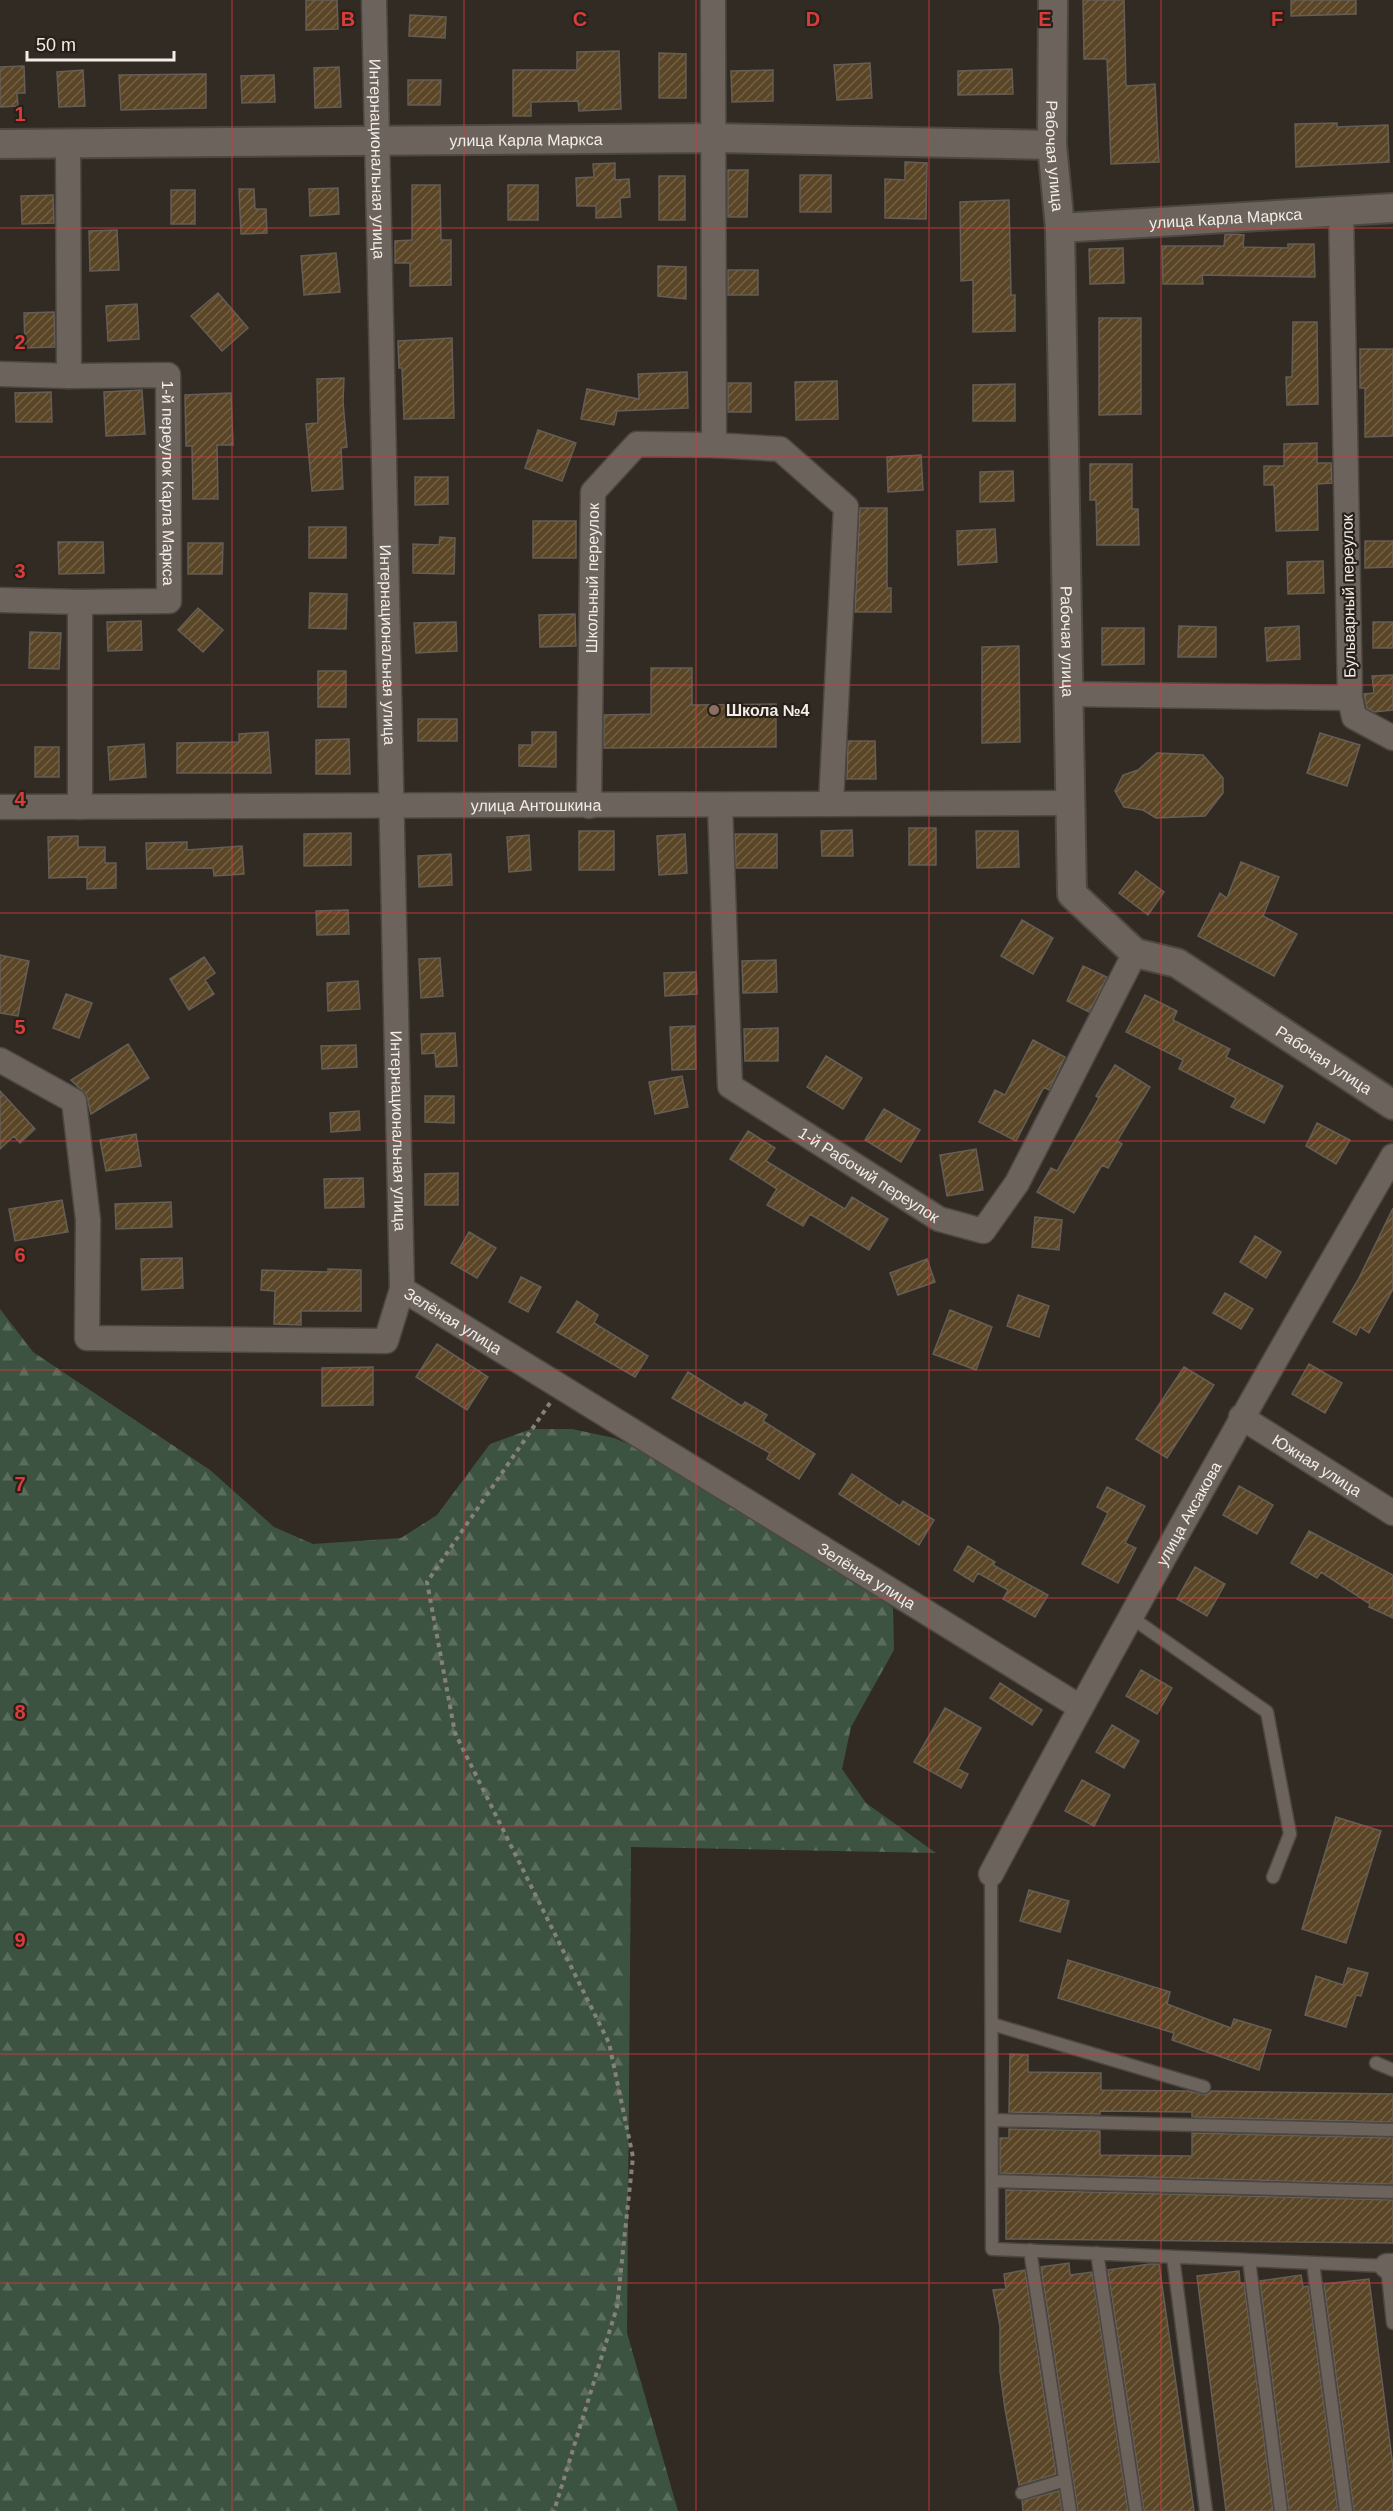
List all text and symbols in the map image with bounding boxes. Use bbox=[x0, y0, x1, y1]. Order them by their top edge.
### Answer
text: B bbox=[341, 8, 355, 30]
text: C bbox=[573, 8, 587, 30]
text: D bbox=[806, 8, 820, 30]
text: E bbox=[1038, 8, 1052, 30]
text: F bbox=[1271, 8, 1283, 30]
scale bar bbox=[27, 24, 174, 62]
text: 50 m bbox=[36, 35, 76, 55]
street label: Интернациональная улица bbox=[366, 59, 388, 259]
street label: Рабочая улица bbox=[1043, 100, 1066, 212]
text: 1 bbox=[14, 103, 26, 125]
street label: улица Карла Маркса bbox=[449, 131, 603, 149]
street label: улица Карла Маркса bbox=[1149, 205, 1303, 232]
text: 2 bbox=[14, 331, 26, 353]
street label: 1-й переулок Карла Маркса bbox=[159, 380, 177, 586]
street label: Школьный переулок bbox=[583, 502, 602, 653]
street label: Бульварный переулок bbox=[1339, 513, 1358, 678]
street label: Интернациональная улица bbox=[377, 544, 398, 745]
text: 3 bbox=[14, 560, 26, 582]
street label: Рабочая улица bbox=[1057, 586, 1076, 697]
place label: Школа №4 bbox=[726, 702, 810, 719]
marker: Школа №4 bbox=[707, 703, 721, 717]
text: 4 bbox=[14, 788, 26, 810]
street label: улица Антошкина bbox=[471, 797, 601, 814]
text: 5 bbox=[14, 1016, 26, 1038]
street label: Рабочая улица bbox=[1273, 1022, 1375, 1098]
street label: Интернациональная улица bbox=[387, 1030, 409, 1231]
street label: 1-й Рабочий переулок bbox=[795, 1124, 943, 1226]
text: 6 bbox=[14, 1244, 26, 1266]
street label: Зелёная улица bbox=[401, 1285, 505, 1357]
street label: Южная улица bbox=[1269, 1431, 1364, 1500]
street label: улица Аксакова bbox=[1153, 1459, 1225, 1569]
text: 7 bbox=[14, 1473, 26, 1495]
street label: Зелёная улица bbox=[815, 1540, 919, 1613]
text: 8 bbox=[14, 1701, 26, 1723]
text: 9 bbox=[14, 1929, 26, 1951]

